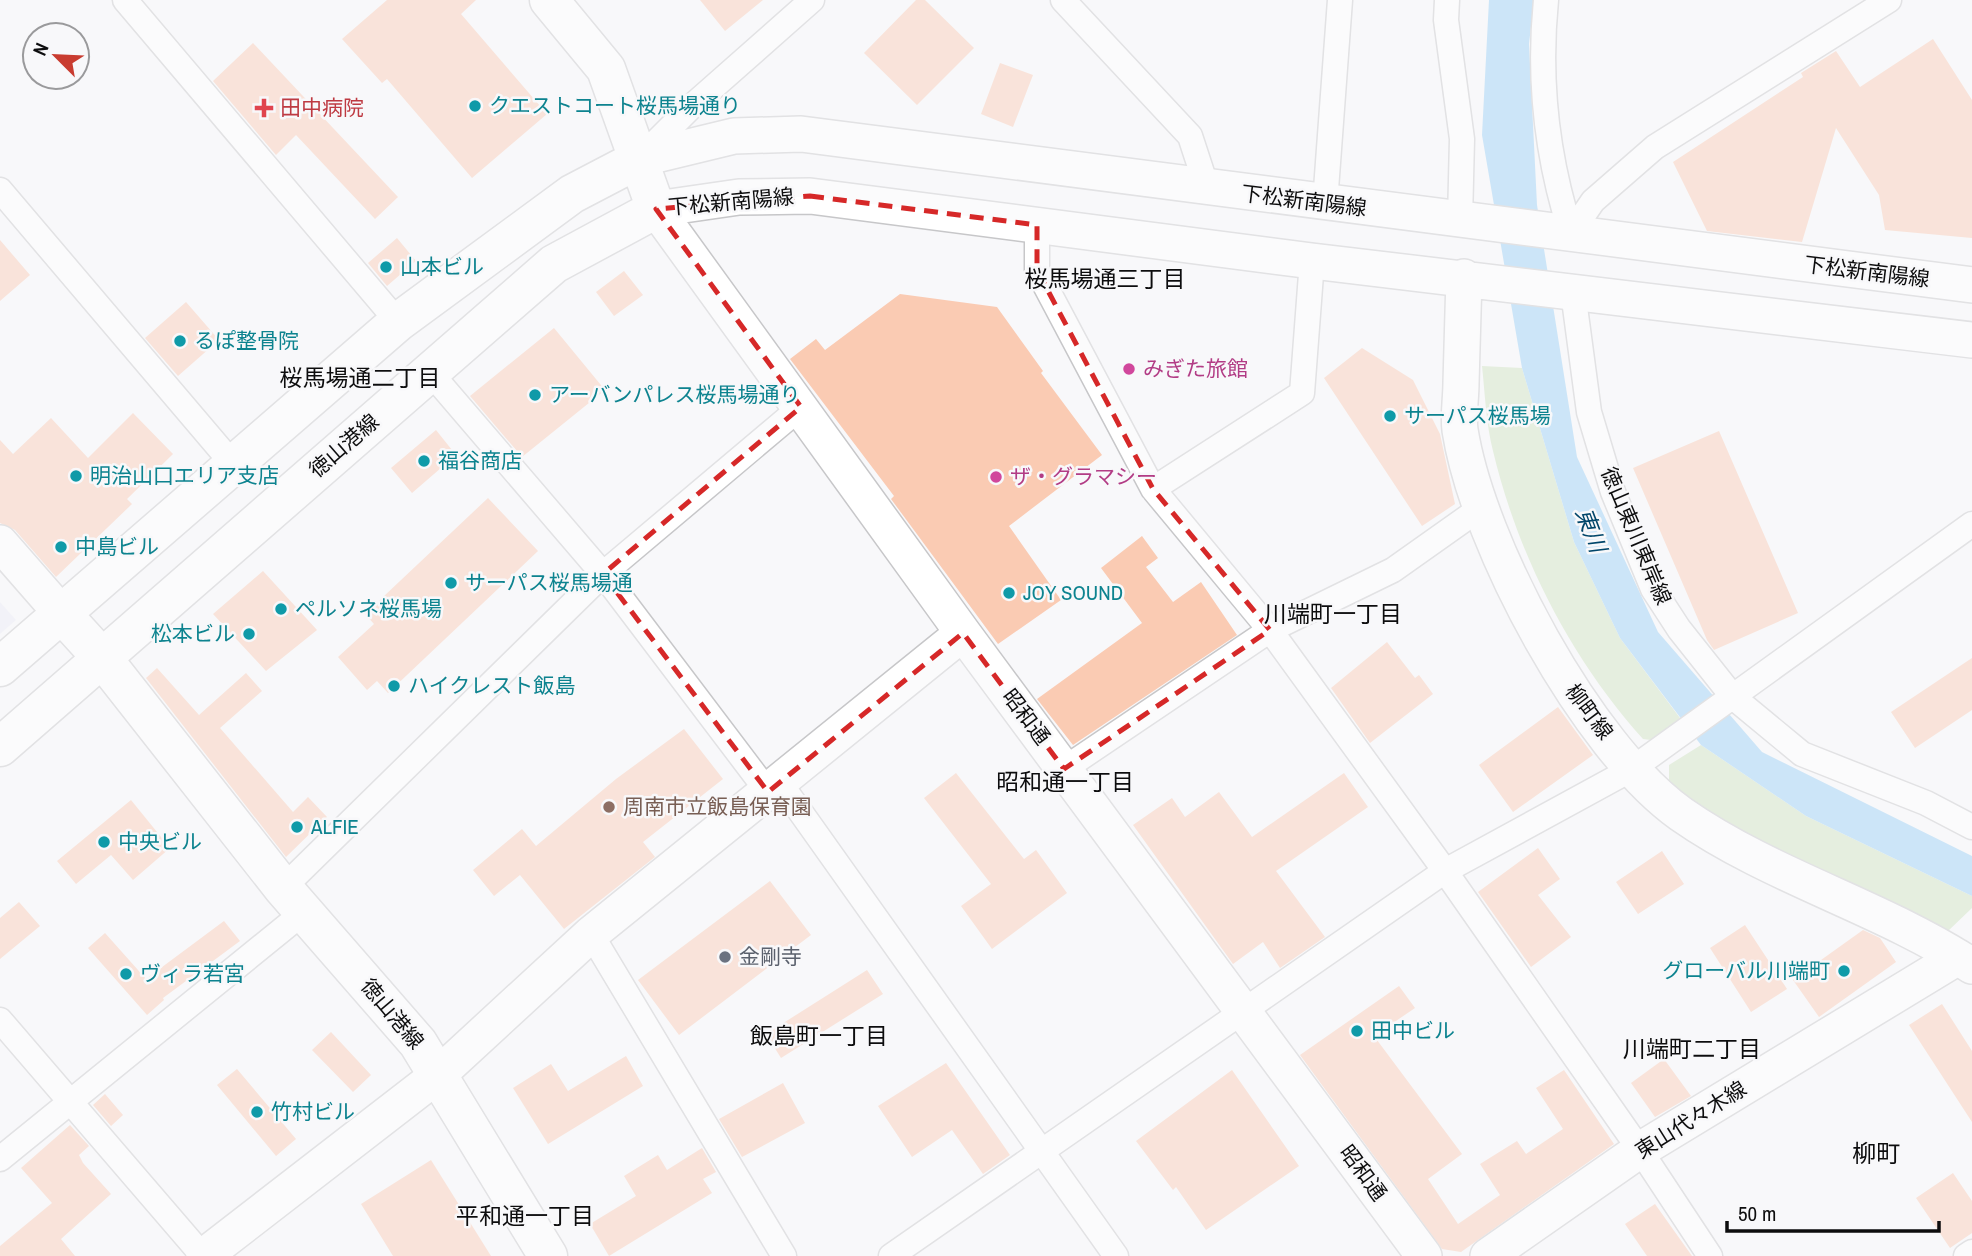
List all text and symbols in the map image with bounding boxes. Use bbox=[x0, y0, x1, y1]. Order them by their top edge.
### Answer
north arrow bbox=[21, 21, 91, 91]
text: N bbox=[26, 39, 55, 60]
place label: クエストコート桜馬場通り bbox=[489, 91, 741, 120]
place label: 田中病院 bbox=[280, 93, 364, 122]
marker: 田中病院 bbox=[254, 98, 274, 118]
marker: クエストコート桜馬場通り bbox=[467, 98, 483, 114]
street label: 下松新南陽線 bbox=[1240, 178, 1368, 223]
street label: 下松新南陽線 bbox=[667, 182, 795, 221]
street label: 下松新南陽線 bbox=[1803, 249, 1931, 294]
place label: 山本ビル bbox=[400, 252, 484, 281]
marker: 山本ビル bbox=[378, 259, 394, 275]
district label: 桜馬場通三丁目 bbox=[1025, 263, 1186, 294]
place label: るぽ整骨院 bbox=[194, 326, 299, 355]
marker: るぽ整骨院 bbox=[172, 333, 188, 349]
place label: みぎた旅館 bbox=[1143, 354, 1248, 383]
marker: みぎた旅館 bbox=[1121, 361, 1137, 377]
district label: 桜馬場通二丁目 bbox=[280, 362, 441, 393]
place label: アーバンパレス桜馬場通り bbox=[549, 380, 801, 409]
marker: アーバンパレス桜馬場通り bbox=[527, 387, 543, 403]
place label: サーパス桜馬場 bbox=[1404, 401, 1551, 430]
street label: 徳山港線 bbox=[302, 407, 385, 484]
marker: サーパス桜馬場 bbox=[1382, 408, 1398, 424]
place label: 福谷商店 bbox=[438, 446, 522, 475]
marker: 福谷商店 bbox=[416, 453, 432, 469]
place label: 明治山口エリア支店 bbox=[90, 461, 279, 490]
place label: ザ・グラマシー bbox=[1010, 462, 1157, 491]
street label: 徳山東川東岸線 bbox=[1594, 462, 1679, 609]
marker: 明治山口エリア支店 bbox=[68, 468, 84, 484]
marker: ザ・グラマシー bbox=[988, 469, 1004, 485]
water label: 東川 bbox=[1569, 503, 1615, 560]
place label: 中島ビル bbox=[75, 532, 159, 561]
marker: 中島ビル bbox=[53, 539, 69, 555]
place label: サーパス桜馬場通 bbox=[465, 568, 633, 597]
marker: サーパス桜馬場通 bbox=[443, 575, 459, 591]
place label: JOY SOUND bbox=[1023, 578, 1123, 607]
marker: JOY SOUND bbox=[1001, 585, 1017, 601]
place label: ペルソネ桜馬場 bbox=[295, 594, 442, 623]
district label: 川端町一丁目 bbox=[1264, 598, 1402, 629]
marker: ペルソネ桜馬場 bbox=[273, 601, 289, 617]
place label: 松本ビル bbox=[151, 619, 235, 648]
marker: 松本ビル bbox=[241, 626, 257, 642]
place label: ハイクレスト飯島 bbox=[408, 671, 575, 700]
marker: ハイクレスト飯島 bbox=[386, 678, 402, 694]
street label: 柳町線 bbox=[1559, 678, 1620, 746]
street label: 昭和通 bbox=[996, 683, 1057, 751]
district label: 昭和通一丁目 bbox=[996, 766, 1134, 797]
place label: 周南市立飯島保育園 bbox=[623, 792, 812, 821]
marker: 周南市立飯島保育園 bbox=[601, 799, 617, 815]
place label: ALFIE bbox=[310, 812, 359, 841]
marker: ALFIE bbox=[289, 819, 305, 835]
place label: 中央ビル bbox=[118, 827, 202, 856]
marker: 中央ビル bbox=[96, 834, 112, 850]
place label: 金剛寺 bbox=[739, 942, 802, 971]
marker: 金剛寺 bbox=[717, 949, 733, 965]
place label: グローバル川端町 bbox=[1662, 956, 1830, 985]
place label: ヴィラ若宮 bbox=[140, 959, 245, 988]
marker: グローバル川端町 bbox=[1836, 963, 1852, 979]
marker: ヴィラ若宮 bbox=[118, 966, 134, 982]
street label: 徳山港線 bbox=[354, 972, 430, 1055]
place label: 田中ビル bbox=[1371, 1016, 1455, 1045]
district label: 飯島町一丁目 bbox=[750, 1020, 888, 1051]
marker: 田中ビル bbox=[1349, 1023, 1365, 1039]
district label: 川端町二丁目 bbox=[1623, 1033, 1761, 1064]
street label: 東山代々木線 bbox=[1630, 1074, 1752, 1165]
place label: 竹村ビル bbox=[271, 1097, 355, 1126]
marker: 竹村ビル bbox=[249, 1104, 265, 1120]
district label: 柳町 bbox=[1852, 1137, 1900, 1169]
street label: 昭和通 bbox=[1333, 1139, 1394, 1207]
scale bar bbox=[1727, 1190, 1939, 1234]
text: 50 m bbox=[1738, 1199, 1776, 1228]
district label: 平和通一丁目 bbox=[456, 1200, 594, 1231]

